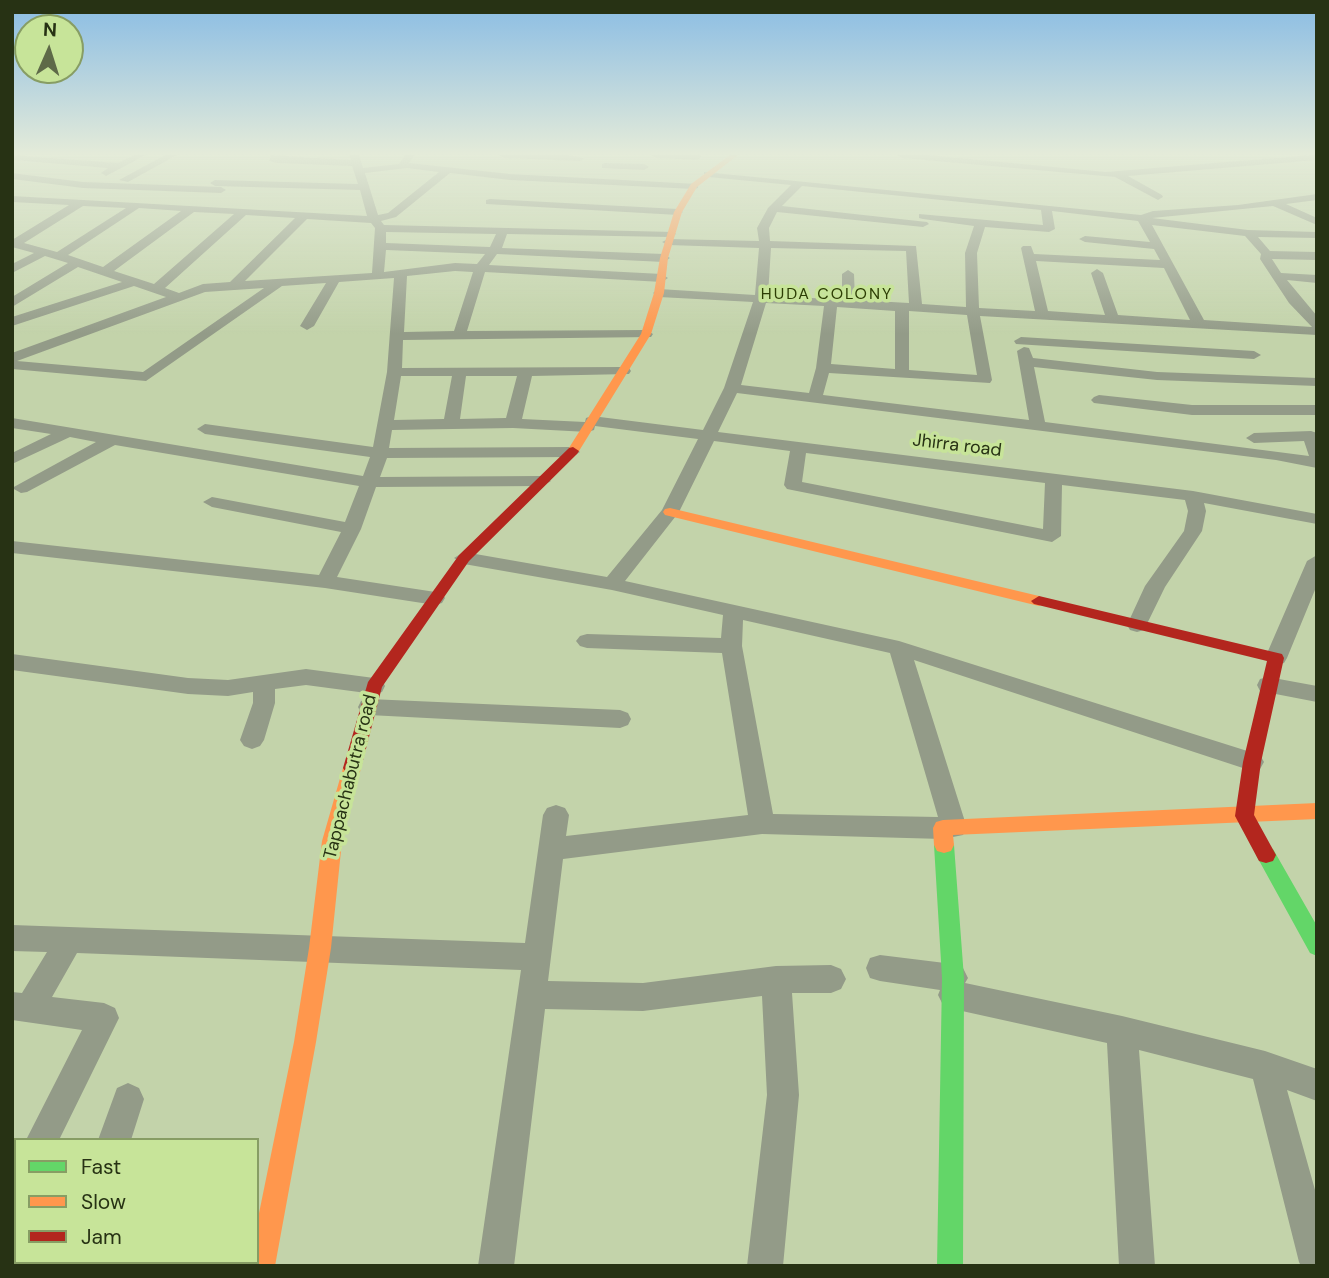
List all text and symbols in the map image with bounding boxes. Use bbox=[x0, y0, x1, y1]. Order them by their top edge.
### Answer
north arrow bbox=[14, 14, 84, 84]
text: N bbox=[42, 17, 58, 42]
district label: HUDA COLONY bbox=[762, 285, 892, 305]
street label: Jhirra road bbox=[911, 430, 1003, 462]
street label: Tappachabutra road bbox=[320, 692, 382, 862]
legend bbox=[14, 1138, 259, 1264]
text: Fast bbox=[81, 1153, 121, 1181]
text: Slow bbox=[81, 1188, 126, 1216]
text: Jam bbox=[81, 1223, 122, 1251]

